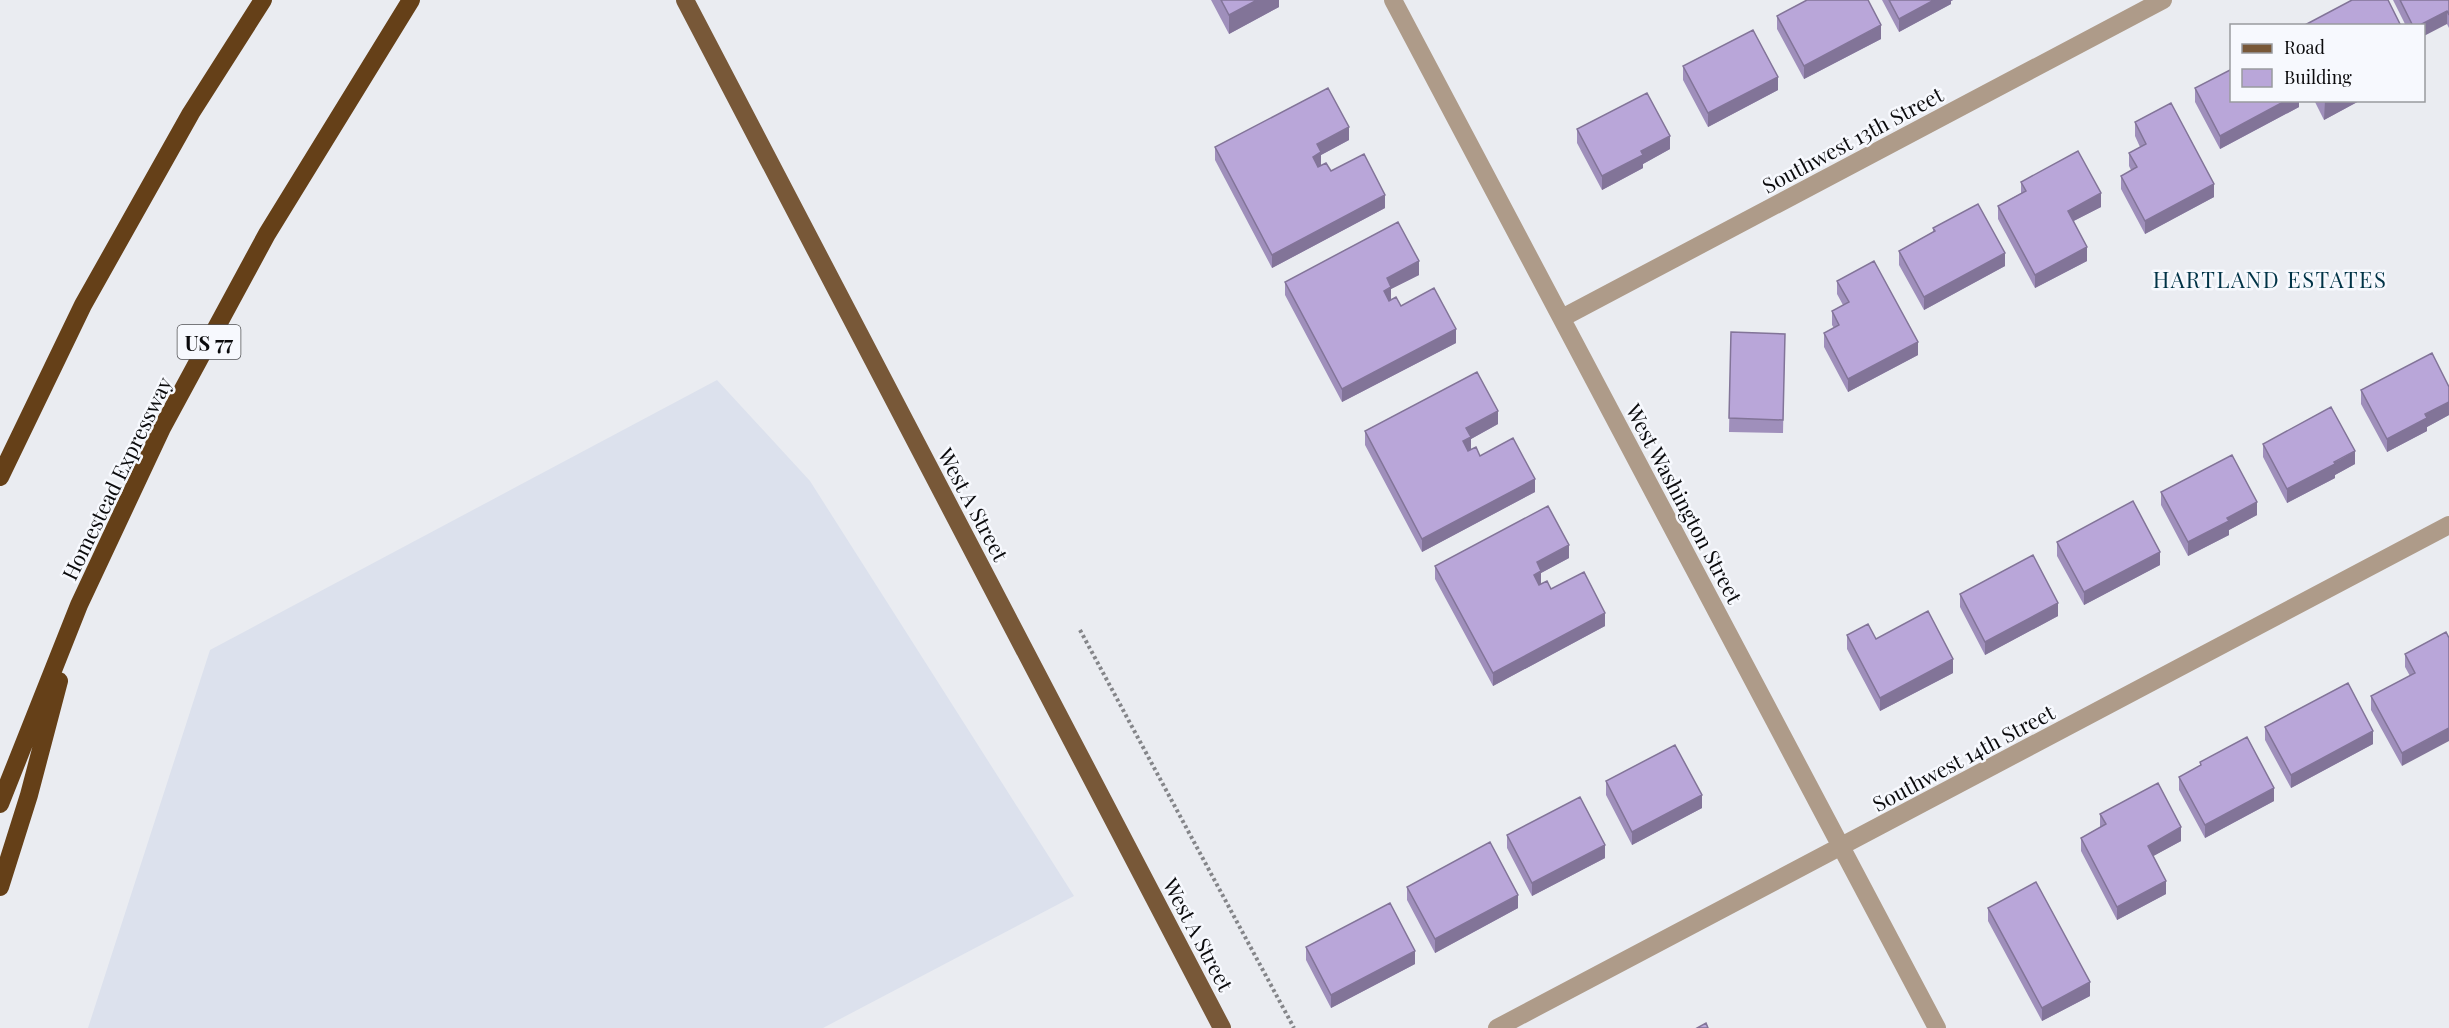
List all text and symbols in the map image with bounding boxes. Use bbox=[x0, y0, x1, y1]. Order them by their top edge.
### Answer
legend bbox=[2230, 24, 2425, 102]
text: Road bbox=[2284, 35, 2325, 59]
text: Building bbox=[2284, 65, 2352, 89]
street label: Southwest 13th Street bbox=[1757, 79, 1948, 199]
district label: HARTLAND ESTATES bbox=[2153, 264, 2387, 294]
road number: US 77 bbox=[178, 325, 240, 359]
street label: Homestead Expressway bbox=[55, 371, 178, 584]
street label: West Washington Street bbox=[1620, 398, 1750, 608]
street label: West A Street bbox=[932, 442, 1016, 566]
street label: Southwest 14th Street bbox=[1867, 697, 2059, 817]
street label: West A Street bbox=[1157, 872, 1241, 996]

